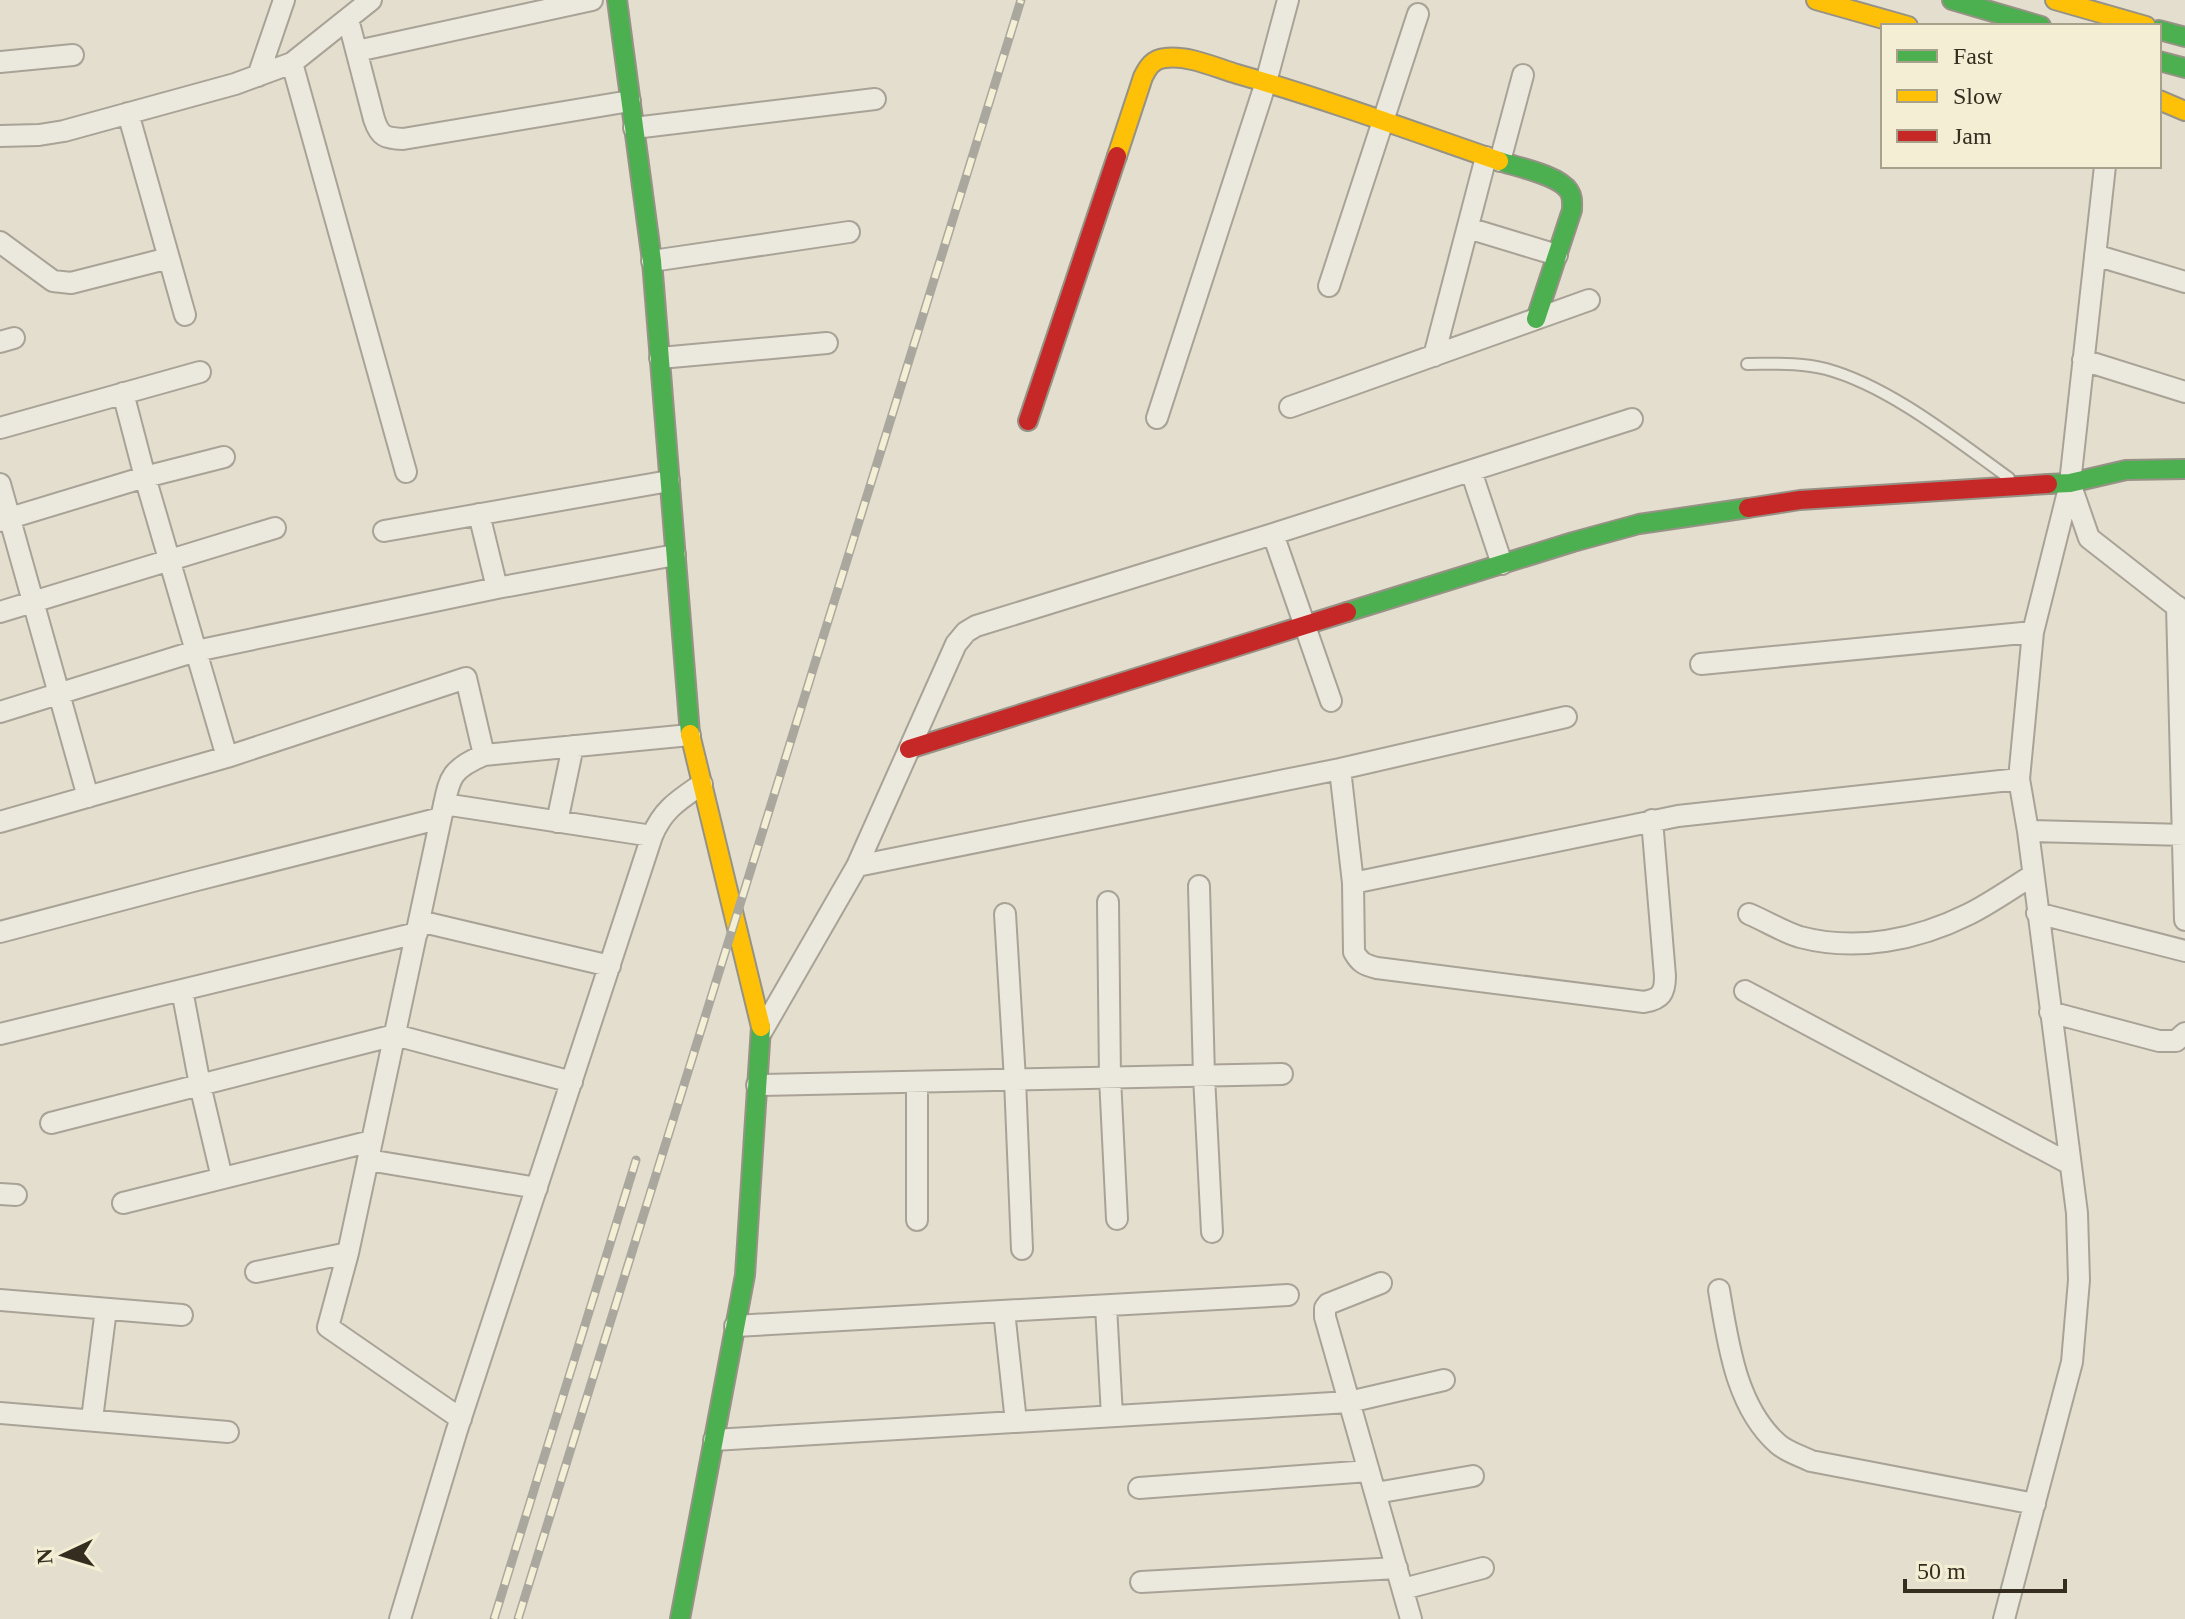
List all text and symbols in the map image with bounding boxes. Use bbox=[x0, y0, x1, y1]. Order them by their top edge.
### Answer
legend bbox=[1881, 24, 2161, 168]
text: Fast bbox=[1953, 43, 1993, 69]
text: Slow bbox=[1953, 83, 2003, 109]
text: Jam bbox=[1953, 123, 1992, 149]
north arrow bbox=[24, 1515, 104, 1595]
scale bar bbox=[1905, 1543, 2065, 1593]
text: N bbox=[32, 1547, 58, 1565]
text: 50 m bbox=[1917, 1558, 1966, 1584]

